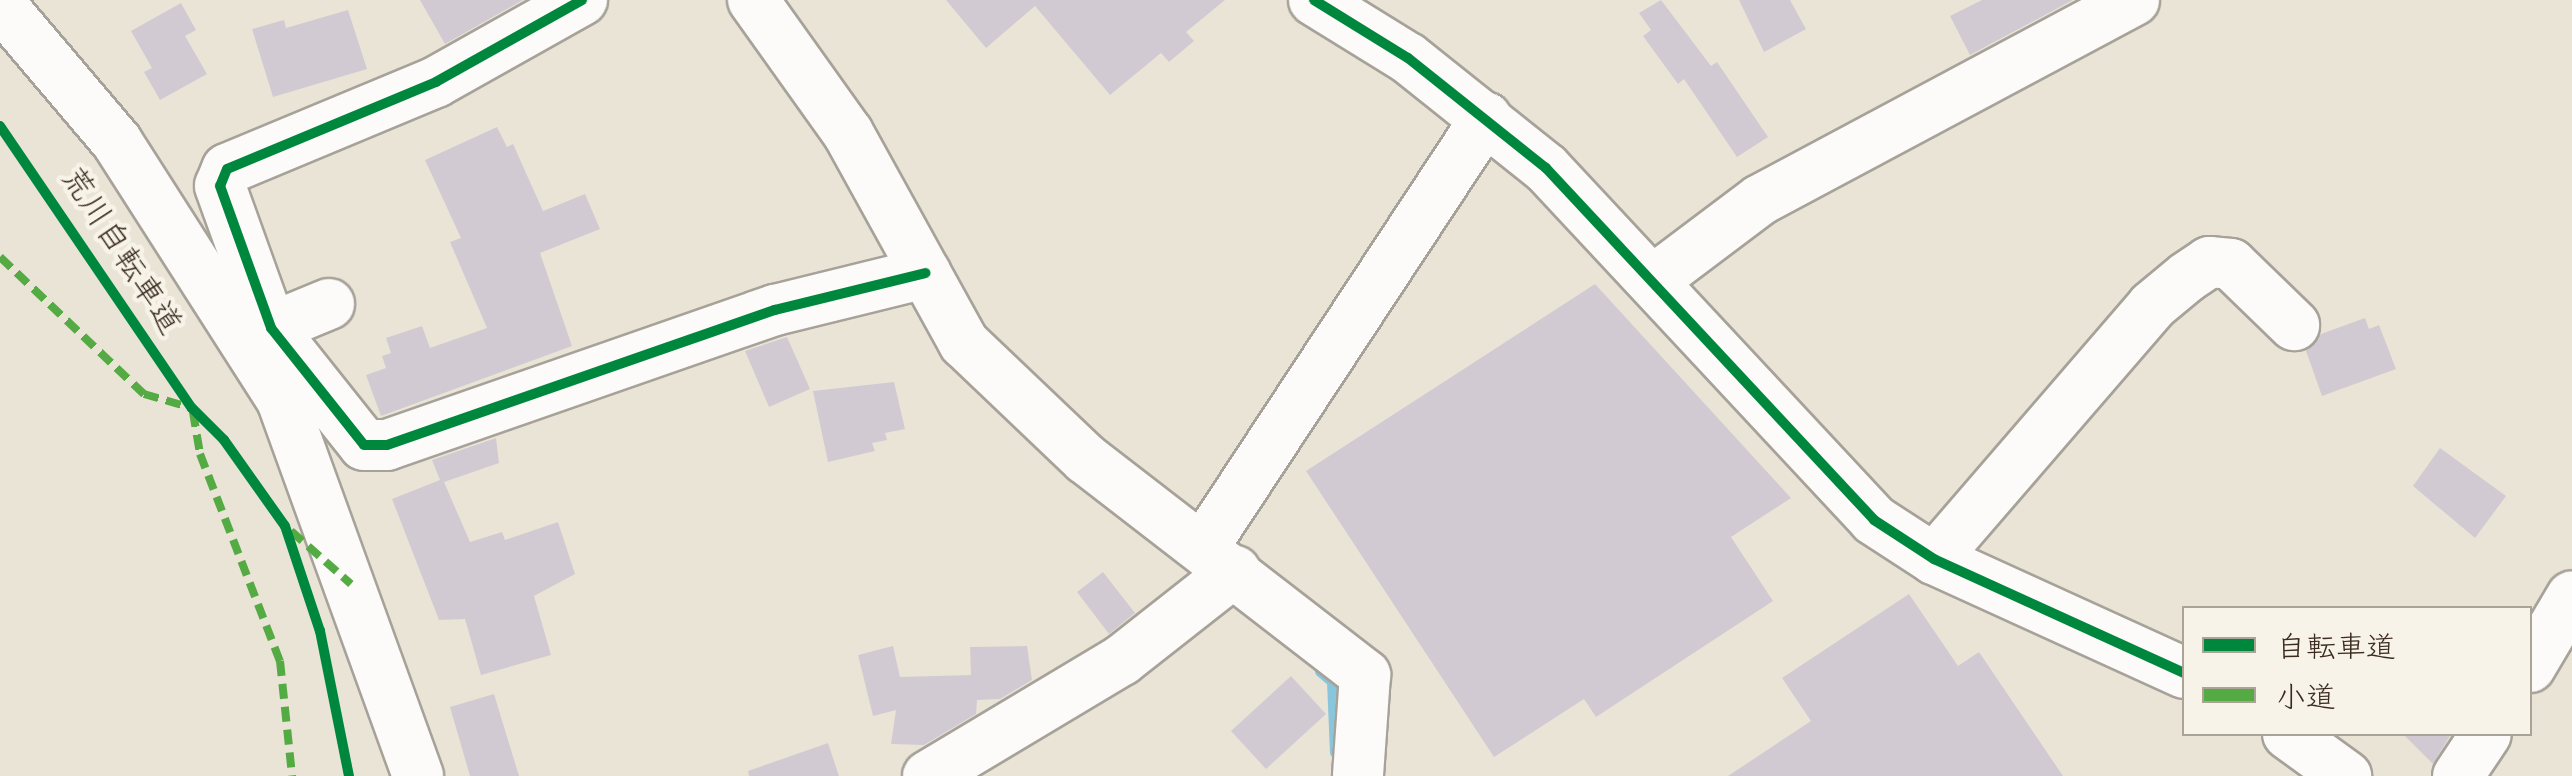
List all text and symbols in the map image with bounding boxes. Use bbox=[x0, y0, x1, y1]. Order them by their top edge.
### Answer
street label: 荒川自転車道 bbox=[50, 162, 186, 344]
legend bbox=[2182, 606, 2532, 736]
text: 自転車道 bbox=[2276, 634, 2396, 669]
text: 小道 bbox=[2276, 684, 2336, 719]

